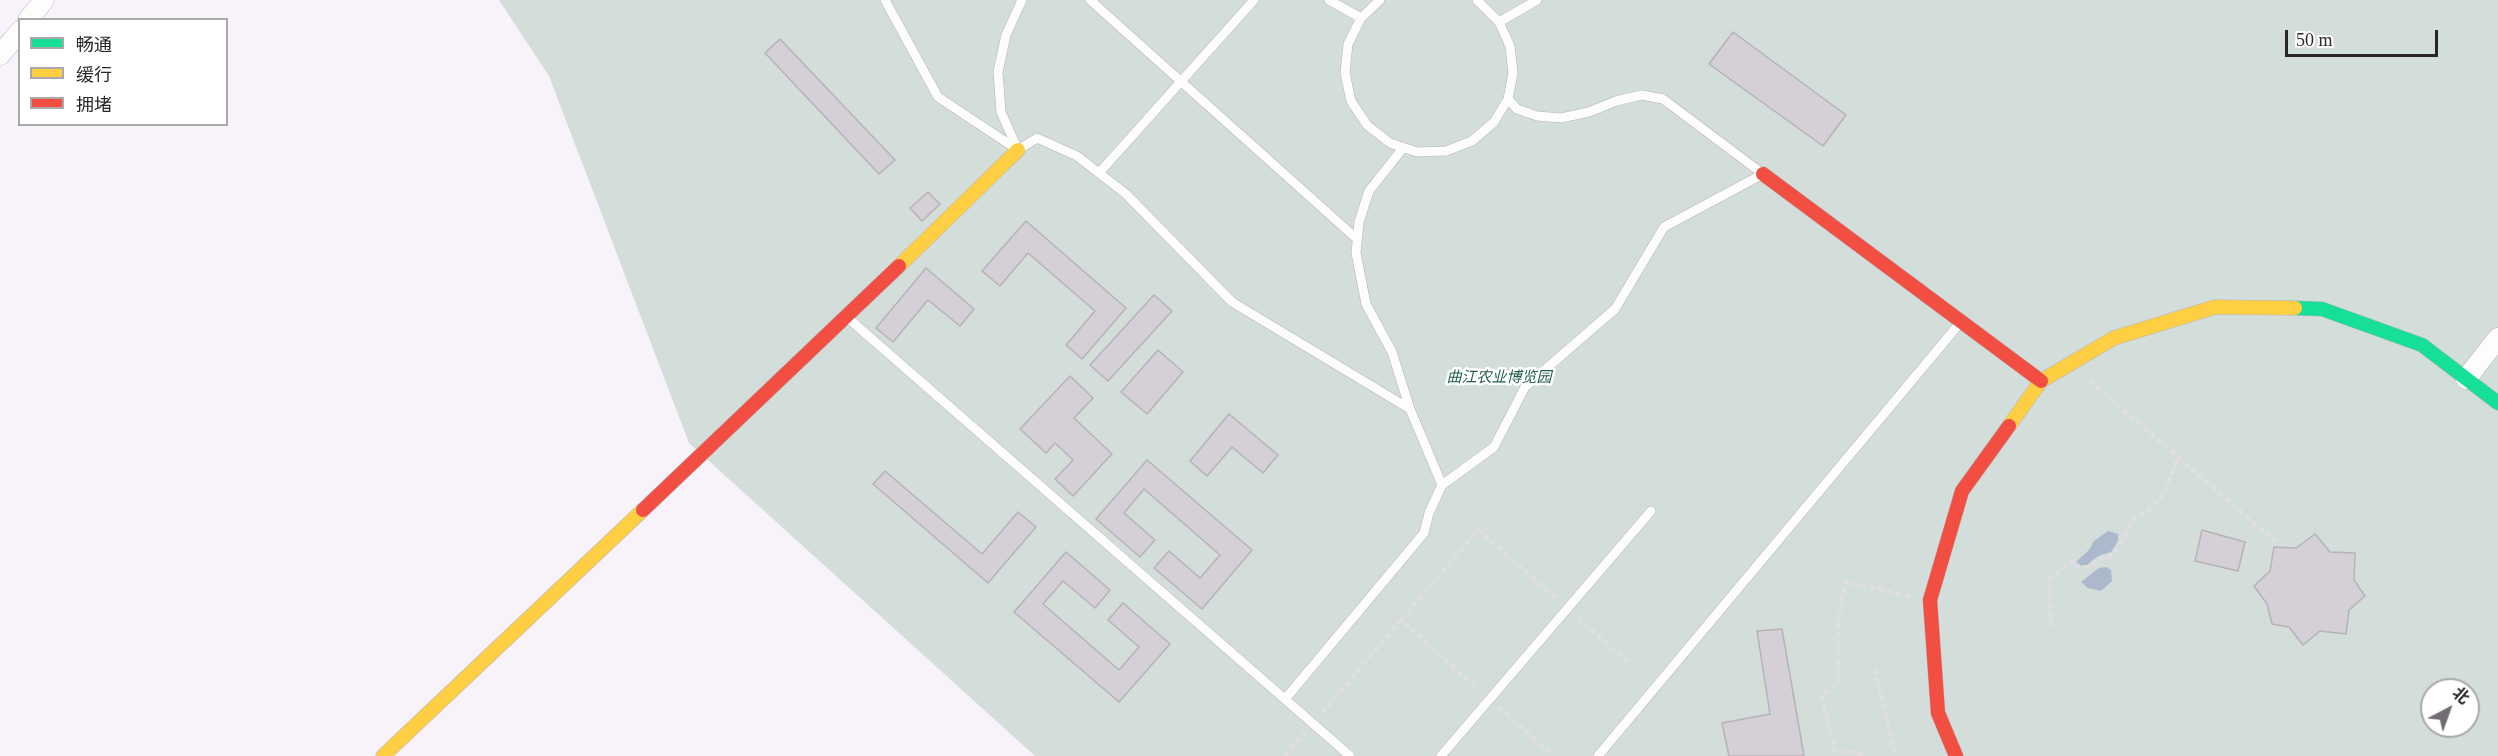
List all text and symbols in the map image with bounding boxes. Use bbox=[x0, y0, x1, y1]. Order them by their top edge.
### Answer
legend bbox=[18, 18, 228, 126]
scale bar bbox=[2288, 18, 2441, 56]
text: 50 m bbox=[2296, 30, 2333, 50]
text: 畅通 bbox=[76, 35, 112, 55]
text: 缓行 bbox=[76, 65, 112, 85]
text: 拥堵 bbox=[76, 95, 112, 115]
park label: 曲江农业博览园 bbox=[1447, 369, 1551, 387]
north arrow bbox=[2420, 678, 2480, 738]
text: 北 bbox=[2449, 684, 2472, 707]

